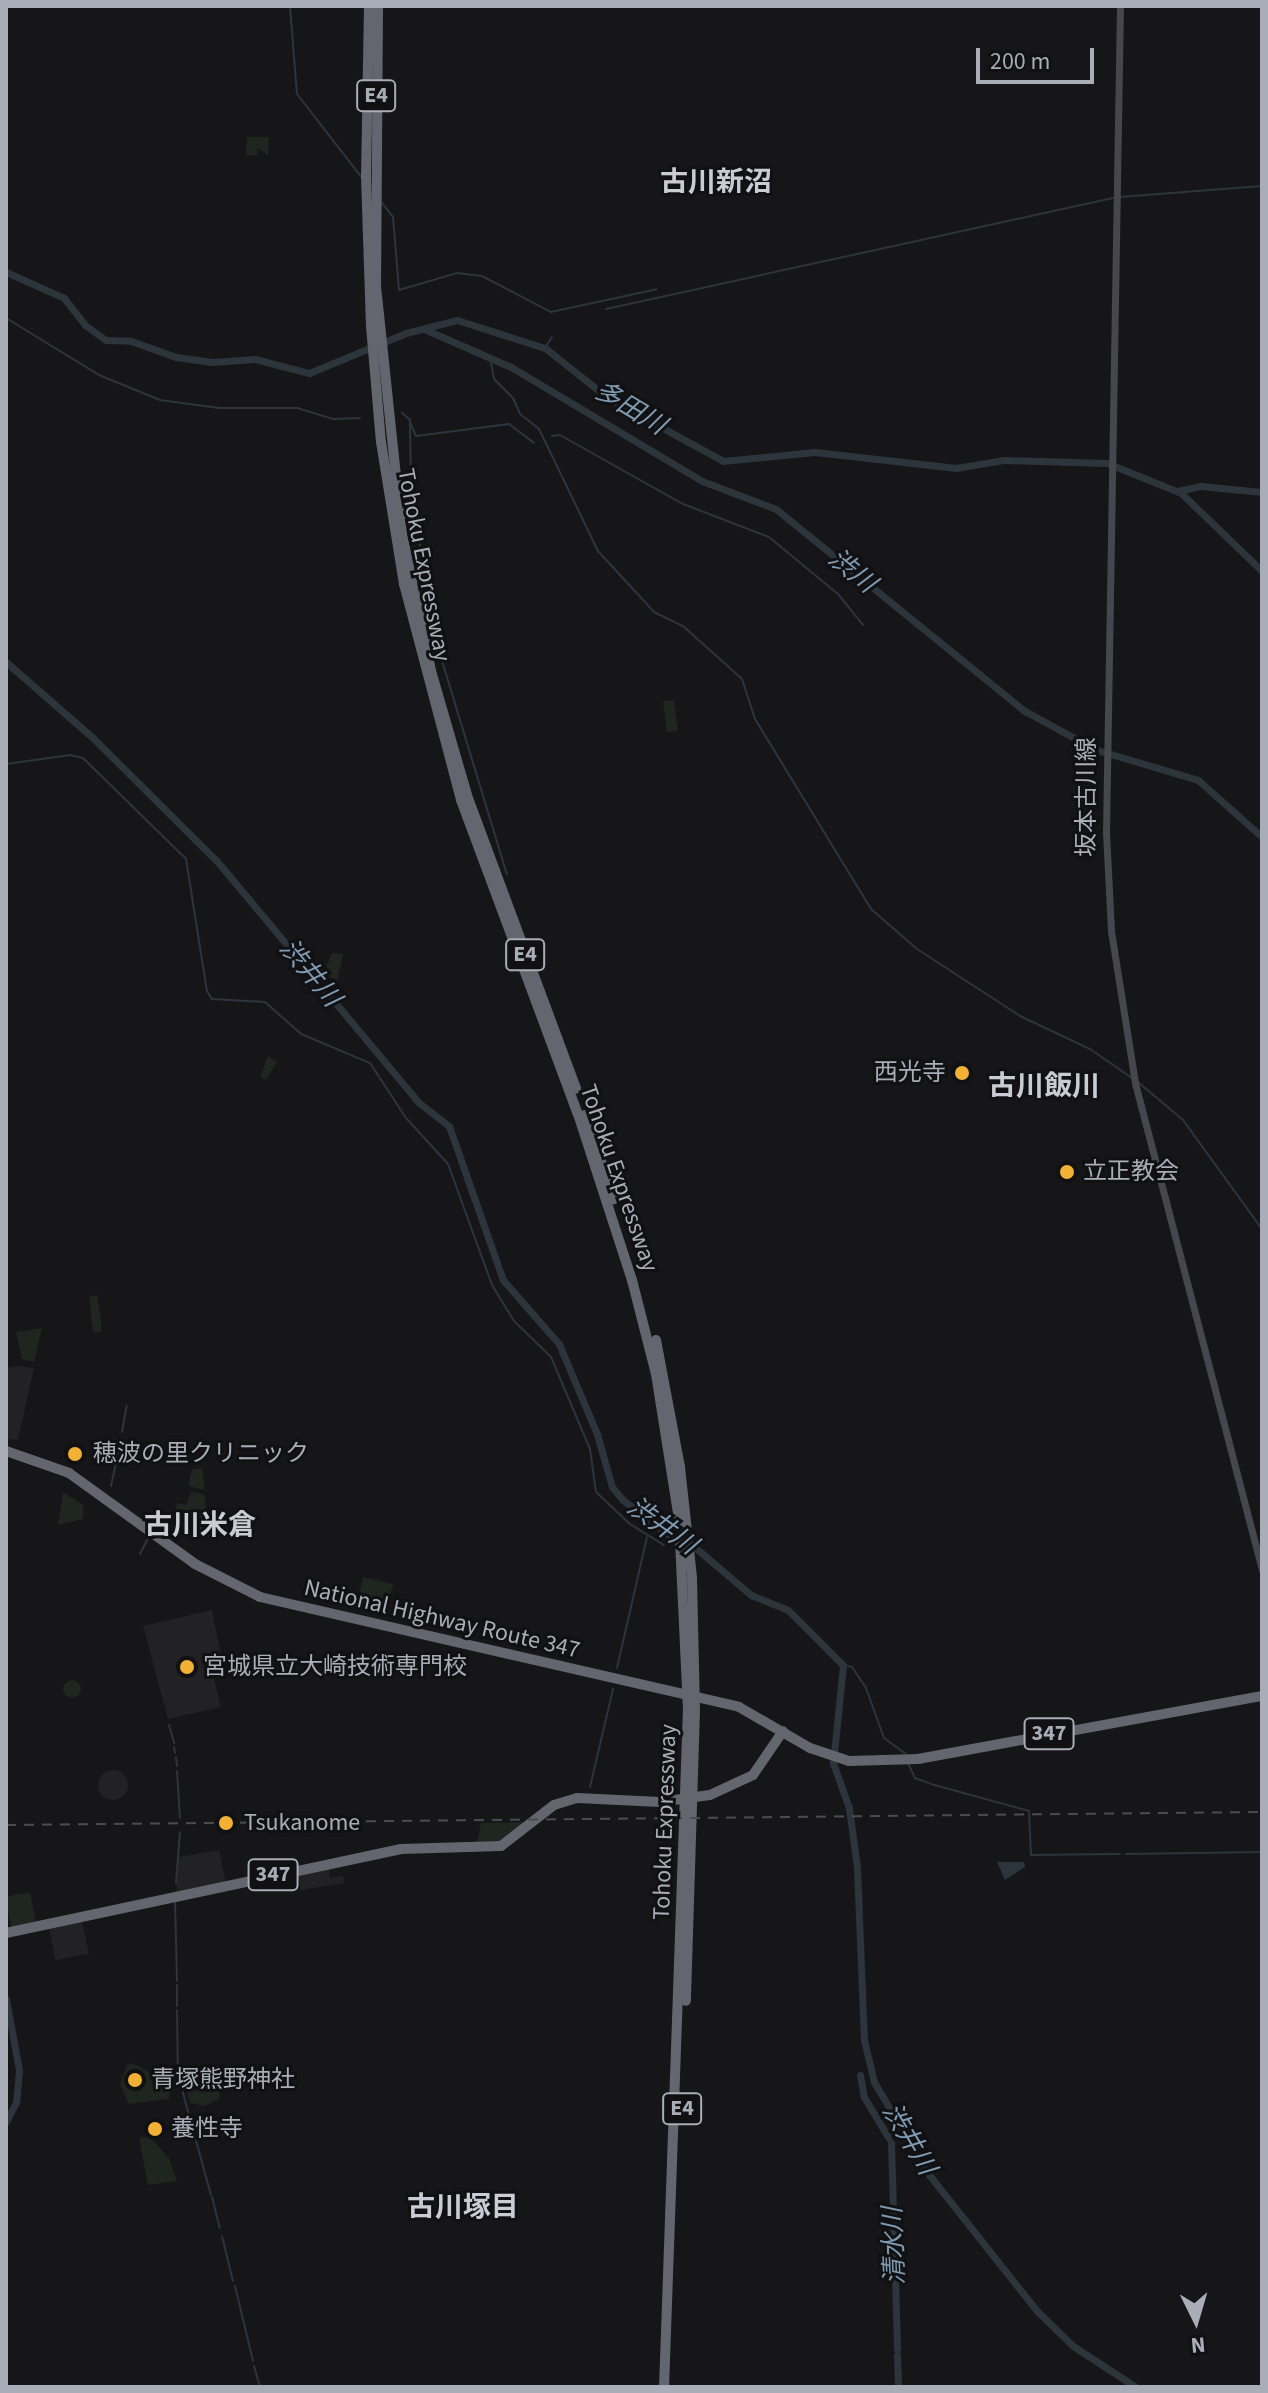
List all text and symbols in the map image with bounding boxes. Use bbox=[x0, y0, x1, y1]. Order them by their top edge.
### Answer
scale bar bbox=[980, 32, 1098, 82]
text: 200 m bbox=[990, 44, 1050, 79]
road number: E4 bbox=[356, 78, 396, 114]
district label: 古川新沼 bbox=[660, 165, 772, 199]
water label: 多田川 bbox=[589, 375, 671, 441]
street label: Tohoku Expressway bbox=[391, 466, 457, 664]
water label: 渋川 bbox=[822, 543, 882, 599]
street label: 坂本古川線 bbox=[1073, 737, 1101, 857]
water label: 渋井川 bbox=[273, 933, 347, 1013]
road number: E4 bbox=[505, 937, 545, 973]
place label: 西光寺 bbox=[874, 1059, 946, 1087]
marker: 西光寺 bbox=[953, 1064, 971, 1082]
district label: 古川飯川 bbox=[988, 1069, 1100, 1103]
street label: Tohoku Expressway bbox=[573, 1081, 665, 1275]
place label: 立正教会 bbox=[1083, 1158, 1179, 1186]
marker: 立正教会 bbox=[1058, 1163, 1076, 1181]
place label: 穂波の里クリニック bbox=[93, 1440, 309, 1468]
marker: 穂波の里クリニック bbox=[64, 1443, 86, 1465]
water label: 渋井川 bbox=[621, 1491, 703, 1561]
district label: 古川米倉 bbox=[144, 1508, 256, 1542]
street label: National Highway Route 347 bbox=[301, 1573, 583, 1665]
place label: 宮城県立大崎技術専門校 bbox=[203, 1653, 467, 1681]
marker: 宮城県立大崎技術専門校 bbox=[178, 1658, 196, 1676]
road number: 347 bbox=[1023, 1716, 1075, 1752]
street label: Tohoku Expressway bbox=[647, 1724, 683, 1920]
place label: Tsukanome bbox=[244, 1809, 360, 1837]
marker: Tsukanome bbox=[215, 1812, 237, 1834]
road number: 347 bbox=[247, 1857, 299, 1893]
place label: 青塚熊野神社 bbox=[151, 2066, 295, 2094]
marker: 青塚熊野神社 bbox=[126, 2071, 144, 2089]
road number: E4 bbox=[662, 2091, 702, 2127]
water label: 渋井川 bbox=[876, 2098, 942, 2180]
place label: 養性寺 bbox=[171, 2115, 243, 2143]
marker: 養性寺 bbox=[146, 2120, 164, 2138]
district label: 古川塚目 bbox=[407, 2190, 519, 2224]
water label: 清水川 bbox=[877, 2206, 911, 2286]
north arrow bbox=[1156, 2281, 1236, 2361]
text: N bbox=[1189, 2328, 1207, 2361]

